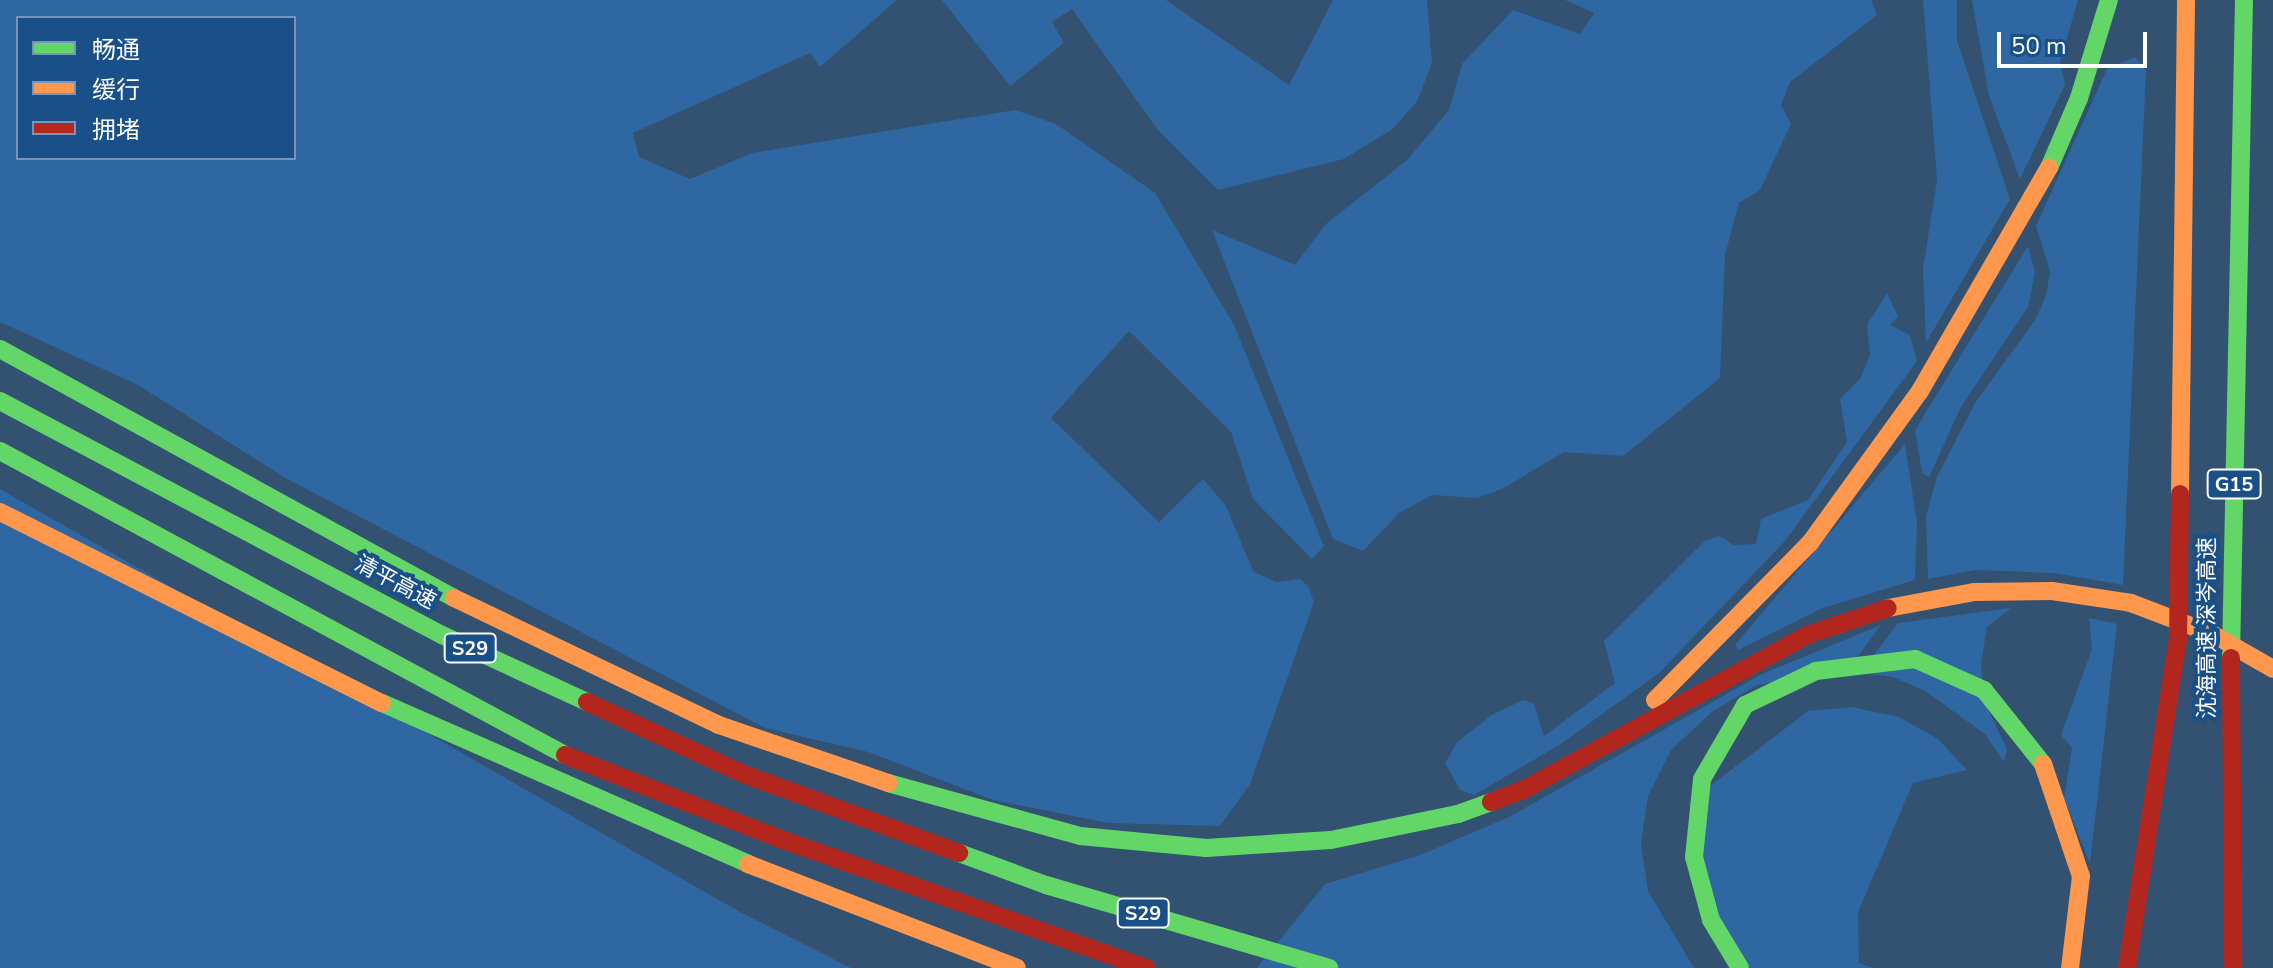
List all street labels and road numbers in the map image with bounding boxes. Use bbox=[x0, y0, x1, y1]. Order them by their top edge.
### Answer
road number: G15 bbox=[2206, 468, 2262, 500]
street label: 沈海高速 深岑高速 bbox=[2195, 537, 2221, 719]
street label: 清平高速 bbox=[350, 551, 440, 615]
road number: S29 bbox=[442, 632, 498, 664]
road number: S29 bbox=[1115, 897, 1171, 929]

